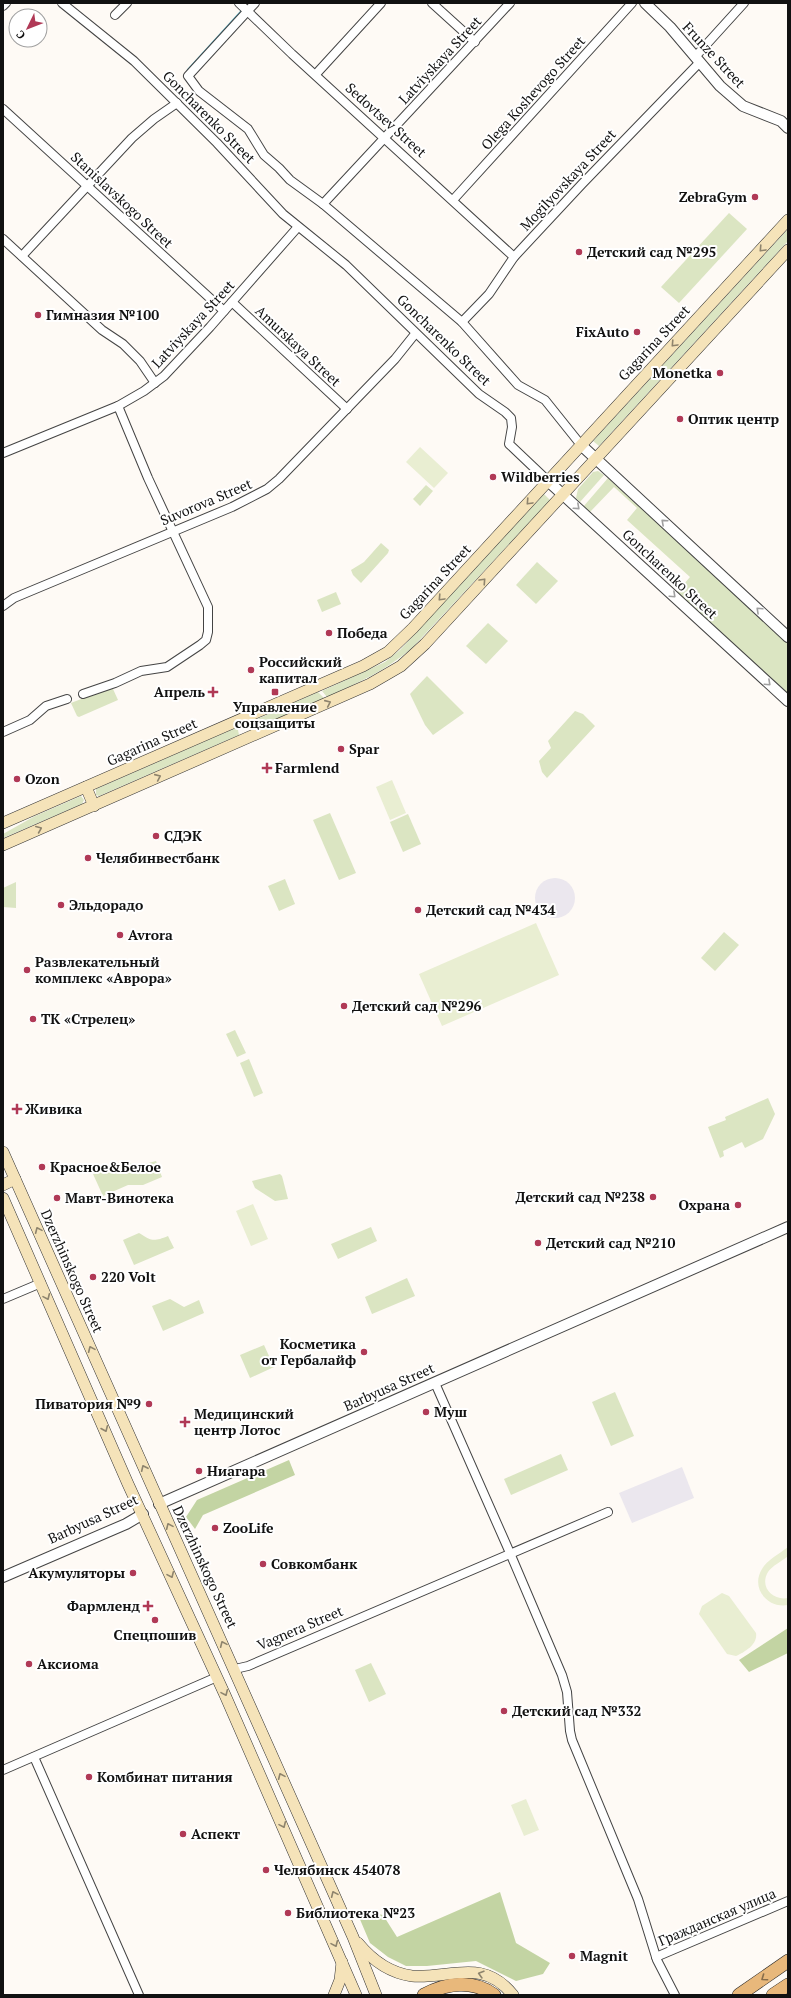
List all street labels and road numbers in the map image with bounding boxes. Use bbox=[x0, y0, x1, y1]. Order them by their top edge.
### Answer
street label: Latviyskaya Street bbox=[394, 11, 486, 108]
street label: Frunze Street bbox=[679, 18, 750, 92]
street label: Olega Koshevogo Street bbox=[476, 31, 589, 154]
street label: Goncharenko Street bbox=[159, 66, 260, 168]
street label: Sedovtsev Street bbox=[342, 78, 431, 162]
street label: Mogilyovskaya Street bbox=[516, 124, 620, 235]
street label: Stanislavskogo Street bbox=[67, 147, 178, 253]
street label: Latviyskaya Street bbox=[147, 275, 239, 372]
street label: Goncharenko Street bbox=[393, 290, 496, 390]
street label: Gagarina Street bbox=[614, 300, 694, 385]
street label: Amurskaya Street bbox=[252, 301, 346, 391]
street label: Suvorova Street bbox=[157, 473, 255, 529]
street label: Goncharenko Street bbox=[619, 524, 723, 623]
street label: Gagarina Street bbox=[395, 539, 475, 624]
street label: Gagarina Street bbox=[104, 713, 201, 770]
street label: Dzerzhinskogo Street bbox=[37, 1206, 109, 1336]
street label: Barbyusa Street bbox=[340, 1358, 438, 1415]
street label: Barbyusa Street bbox=[45, 1489, 142, 1548]
street label: Dzerzhinskogo Street bbox=[169, 1502, 243, 1632]
street label: Vagnera Street bbox=[254, 1601, 346, 1654]
street label: Гражданская улица bbox=[655, 1883, 779, 1950]

